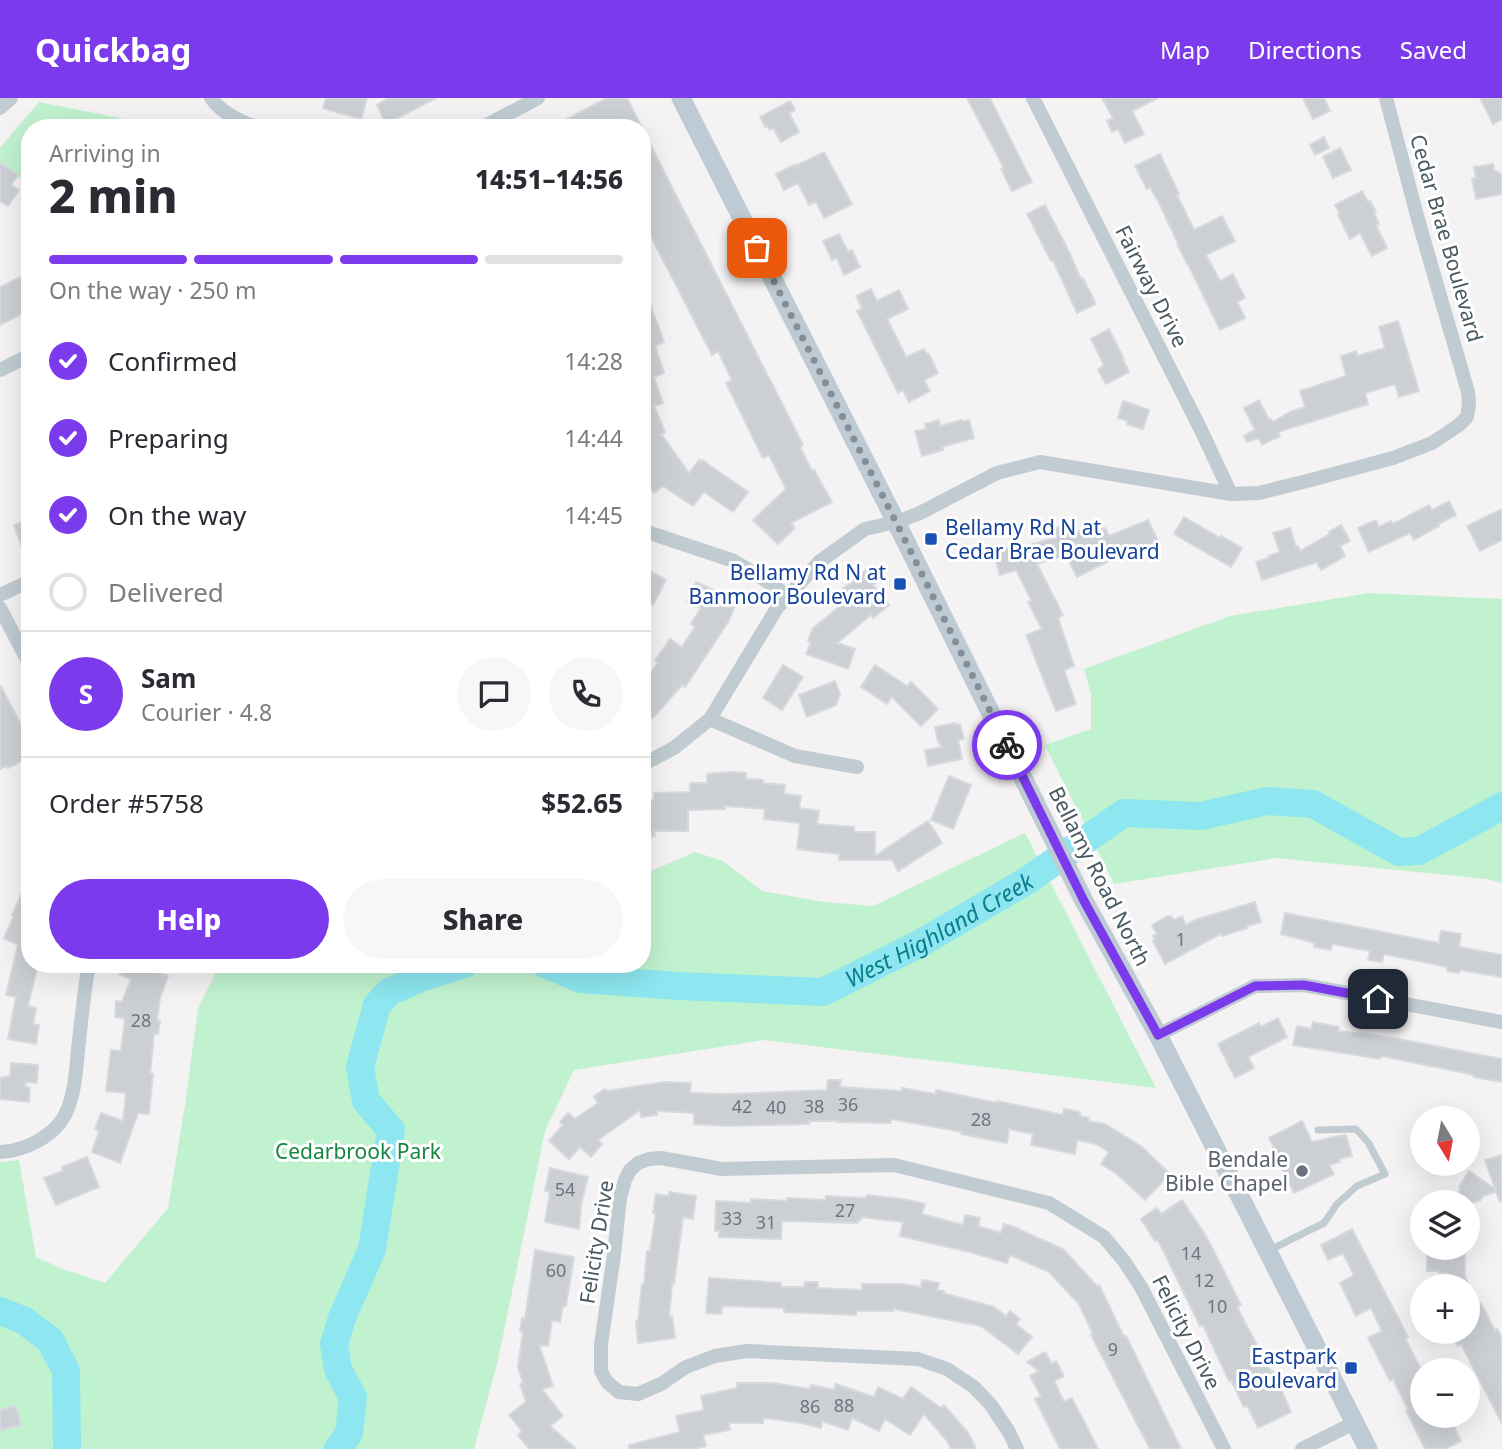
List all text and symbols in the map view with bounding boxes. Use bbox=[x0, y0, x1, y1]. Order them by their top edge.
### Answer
text: Quickbag bbox=[35, 27, 191, 72]
text: Map bbox=[1160, 33, 1210, 66]
text: Directions bbox=[1248, 33, 1362, 66]
text: Saved bbox=[1400, 33, 1467, 66]
street label: Cedar Brae Boulevard bbox=[1404, 131, 1490, 345]
text: Arriving in bbox=[49, 137, 161, 169]
text: 14:51–14:56 bbox=[475, 161, 623, 197]
text: 2 min bbox=[49, 164, 178, 226]
pin bbox=[727, 218, 787, 278]
street label: Fairway Drive bbox=[1109, 220, 1195, 352]
icon: bag bbox=[738, 229, 776, 267]
text: On the way · 250 m bbox=[49, 274, 256, 306]
icon: check bbox=[49, 342, 87, 380]
text: Confirmed bbox=[108, 343, 238, 379]
text: 14:28 bbox=[564, 345, 623, 377]
icon: check bbox=[49, 419, 87, 457]
text: Preparing bbox=[108, 420, 229, 456]
text: 14:44 bbox=[564, 422, 623, 454]
icon: check bbox=[49, 496, 87, 534]
text: On the way bbox=[108, 497, 246, 533]
text: 14:45 bbox=[564, 499, 623, 531]
place label: Bellamy Rd N at Cedar Brae Boulevard bbox=[945, 513, 1160, 565]
marker: Bellamy Rd N at Cedar Brae Boulevard bbox=[923, 531, 939, 547]
place label: Bellamy Rd N at Banmoor Boulevard bbox=[689, 558, 886, 610]
text: Delivered bbox=[108, 574, 224, 610]
marker: Bellamy Rd N at Banmoor Boulevard bbox=[892, 576, 908, 592]
button: chat bbox=[457, 657, 531, 731]
button: phone bbox=[549, 657, 623, 731]
text: Sam bbox=[141, 660, 196, 696]
text: S bbox=[79, 676, 93, 712]
text: Courier · 4.8 bbox=[141, 696, 272, 728]
courier bbox=[972, 710, 1042, 780]
icon: bike bbox=[988, 726, 1026, 764]
street label: Bellamy Road North bbox=[1043, 782, 1157, 970]
text: Order #5758 bbox=[49, 785, 204, 821]
text: $52.65 bbox=[541, 785, 623, 821]
water label: West Highland Creek bbox=[839, 864, 1040, 995]
button: Help bbox=[49, 879, 329, 959]
button: Share bbox=[343, 879, 623, 959]
house number: 1 bbox=[1176, 927, 1186, 951]
pin bbox=[1348, 969, 1408, 1029]
icon: home bbox=[1359, 980, 1397, 1018]
house number: 28 bbox=[131, 1008, 151, 1032]
house number: 36 bbox=[838, 1092, 858, 1116]
house number: 42 bbox=[732, 1094, 752, 1118]
house number: 38 bbox=[804, 1094, 824, 1118]
house number: 40 bbox=[766, 1095, 786, 1119]
north arrow bbox=[1410, 1106, 1480, 1176]
map controls bbox=[1410, 1106, 1480, 1428]
house number: 28 bbox=[971, 1107, 991, 1131]
park label: Cedarbrook Park bbox=[275, 1137, 442, 1165]
place label: Bendale Bible Chapel bbox=[1165, 1145, 1288, 1197]
marker: Bendale Bible Chapel bbox=[1294, 1163, 1310, 1179]
house number: 54 bbox=[555, 1177, 575, 1201]
street label: Felicity Drive bbox=[572, 1178, 620, 1306]
button: layers bbox=[1410, 1190, 1480, 1260]
house number: 27 bbox=[835, 1198, 855, 1222]
house number: 33 bbox=[722, 1206, 742, 1230]
house number: 31 bbox=[756, 1210, 776, 1234]
house number: 14 bbox=[1181, 1241, 1201, 1265]
house number: 60 bbox=[546, 1258, 566, 1282]
house number: 12 bbox=[1194, 1268, 1214, 1292]
street label: Felicity Drive bbox=[1146, 1270, 1228, 1394]
button: + bbox=[1410, 1274, 1480, 1344]
house number: 10 bbox=[1207, 1294, 1227, 1318]
house number: 9 bbox=[1108, 1337, 1118, 1361]
place label: Eastpark Boulevard bbox=[1237, 1342, 1338, 1394]
button: − bbox=[1410, 1358, 1480, 1428]
marker: Eastpark Boulevard bbox=[1343, 1360, 1359, 1376]
house number: 88 bbox=[834, 1393, 854, 1417]
house number: 86 bbox=[800, 1394, 820, 1418]

